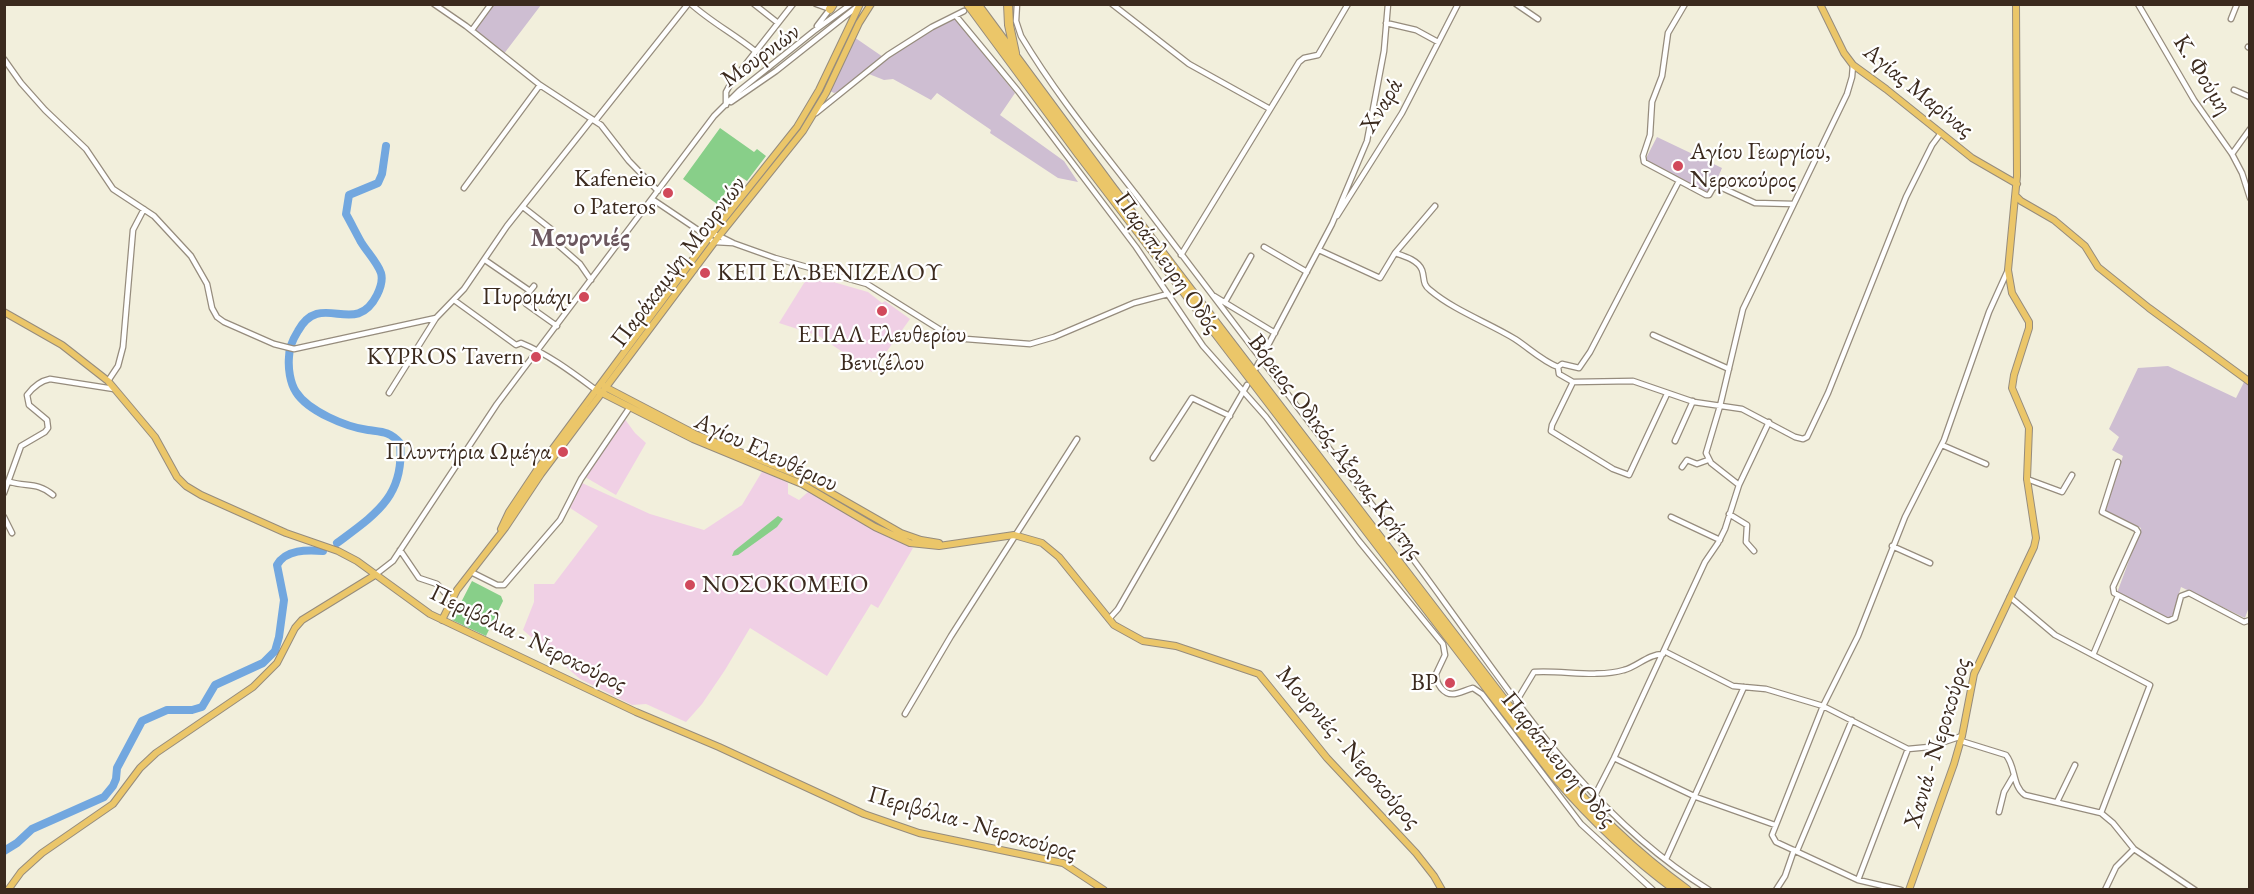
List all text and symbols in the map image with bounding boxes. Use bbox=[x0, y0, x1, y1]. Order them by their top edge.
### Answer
street label: Μουρνιών bbox=[716, 18, 806, 94]
street label: Κ. Φούμη bbox=[2166, 30, 2238, 120]
street label: Αγίας Μαρίνας bbox=[1857, 38, 1979, 144]
street label: Χναρά bbox=[1355, 73, 1409, 139]
place label: Αγίου Γεωργίου, Νεροκούρος bbox=[1690, 138, 1831, 194]
marker: Αγίου Γεωργίου, Νεροκούρος bbox=[1671, 159, 1685, 173]
place label: Kafeneio o Pateros bbox=[573, 165, 656, 221]
street label: Παράκαμψη Μουρνιών bbox=[605, 171, 753, 353]
marker: Kafeneio o Pateros bbox=[661, 186, 675, 200]
street label: Παράπλευρη Οδός bbox=[1108, 187, 1226, 339]
district label: Μουρνιές bbox=[530, 223, 630, 255]
place label: ΚΕΠ ΕΛ.ΒΕΝΙΖΕΛΟΥ bbox=[717, 259, 943, 287]
marker: ΚΕΠ ΕΛ.ΒΕΝΙΖΕΛΟΥ bbox=[698, 266, 712, 280]
place label: Πυρομάχι bbox=[482, 283, 572, 311]
marker: Πυρομάχι bbox=[577, 290, 591, 304]
marker: ΕΠΑΛ Ελευθερίου Βενιζέλου bbox=[875, 304, 889, 318]
place label: ΕΠΑΛ Ελευθερίου Βενιζέλου bbox=[798, 321, 966, 377]
street label: Βόρειος Οδικός Άξονας Κρήτης bbox=[1241, 329, 1429, 565]
place label: KYPROS Tavern bbox=[367, 343, 524, 371]
marker: KYPROS Tavern bbox=[529, 350, 543, 364]
street label: Αγίου Ελευθέριου bbox=[690, 407, 842, 499]
place label: Πλυντήρια Ωμέγα bbox=[385, 438, 551, 466]
marker: Πλυντήρια Ωμέγα bbox=[556, 445, 570, 459]
place label: ΝΟΣΟΚΟΜΕΙΟ bbox=[702, 571, 868, 599]
marker: ΝΟΣΟΚΟΜΕΙΟ bbox=[683, 578, 697, 592]
street label: Περιβόλια - Νεροκούρος bbox=[425, 579, 631, 699]
street label: Χανιά - Νεροκούρος bbox=[1898, 654, 1978, 832]
street label: Μουρνιές - Νεροκούρος bbox=[1270, 661, 1426, 835]
place label: BP bbox=[1411, 669, 1438, 697]
marker: BP bbox=[1443, 676, 1457, 690]
street label: Παράπλευρη Οδός bbox=[1494, 686, 1622, 834]
street label: Περιβόλια - Νεροκούρος bbox=[864, 780, 1080, 868]

